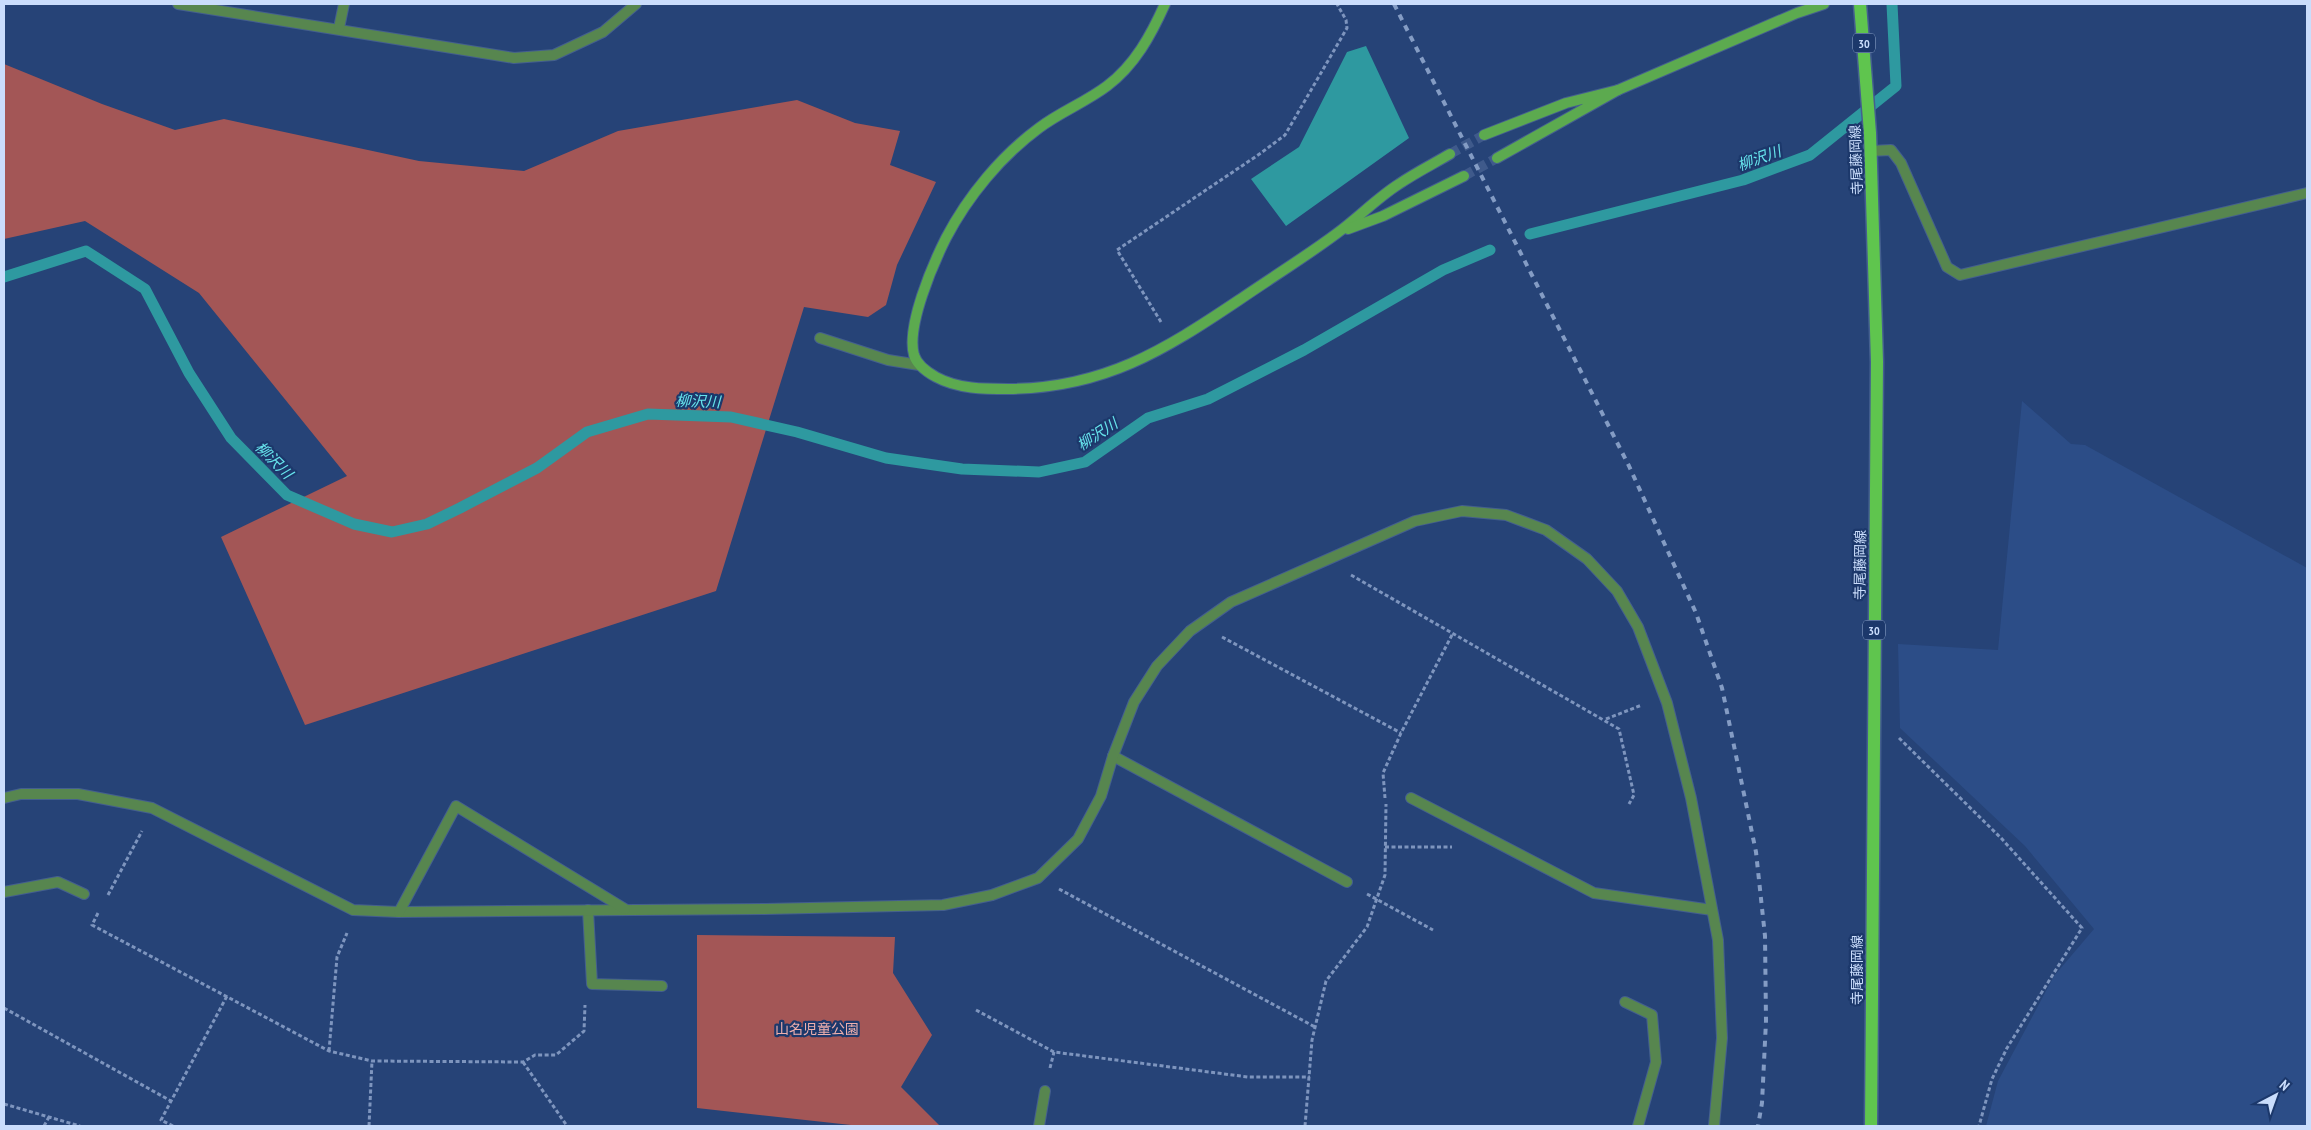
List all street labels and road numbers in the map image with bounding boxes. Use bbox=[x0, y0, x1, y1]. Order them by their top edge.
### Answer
road number: 30 bbox=[1853, 34, 1875, 52]
street label: 寺尾藤岡線 bbox=[1846, 125, 1866, 195]
street label: 寺尾藤岡線 bbox=[1850, 530, 1870, 600]
road number: 30 bbox=[1863, 620, 1885, 640]
street label: 寺尾藤岡線 bbox=[1848, 935, 1866, 1005]

